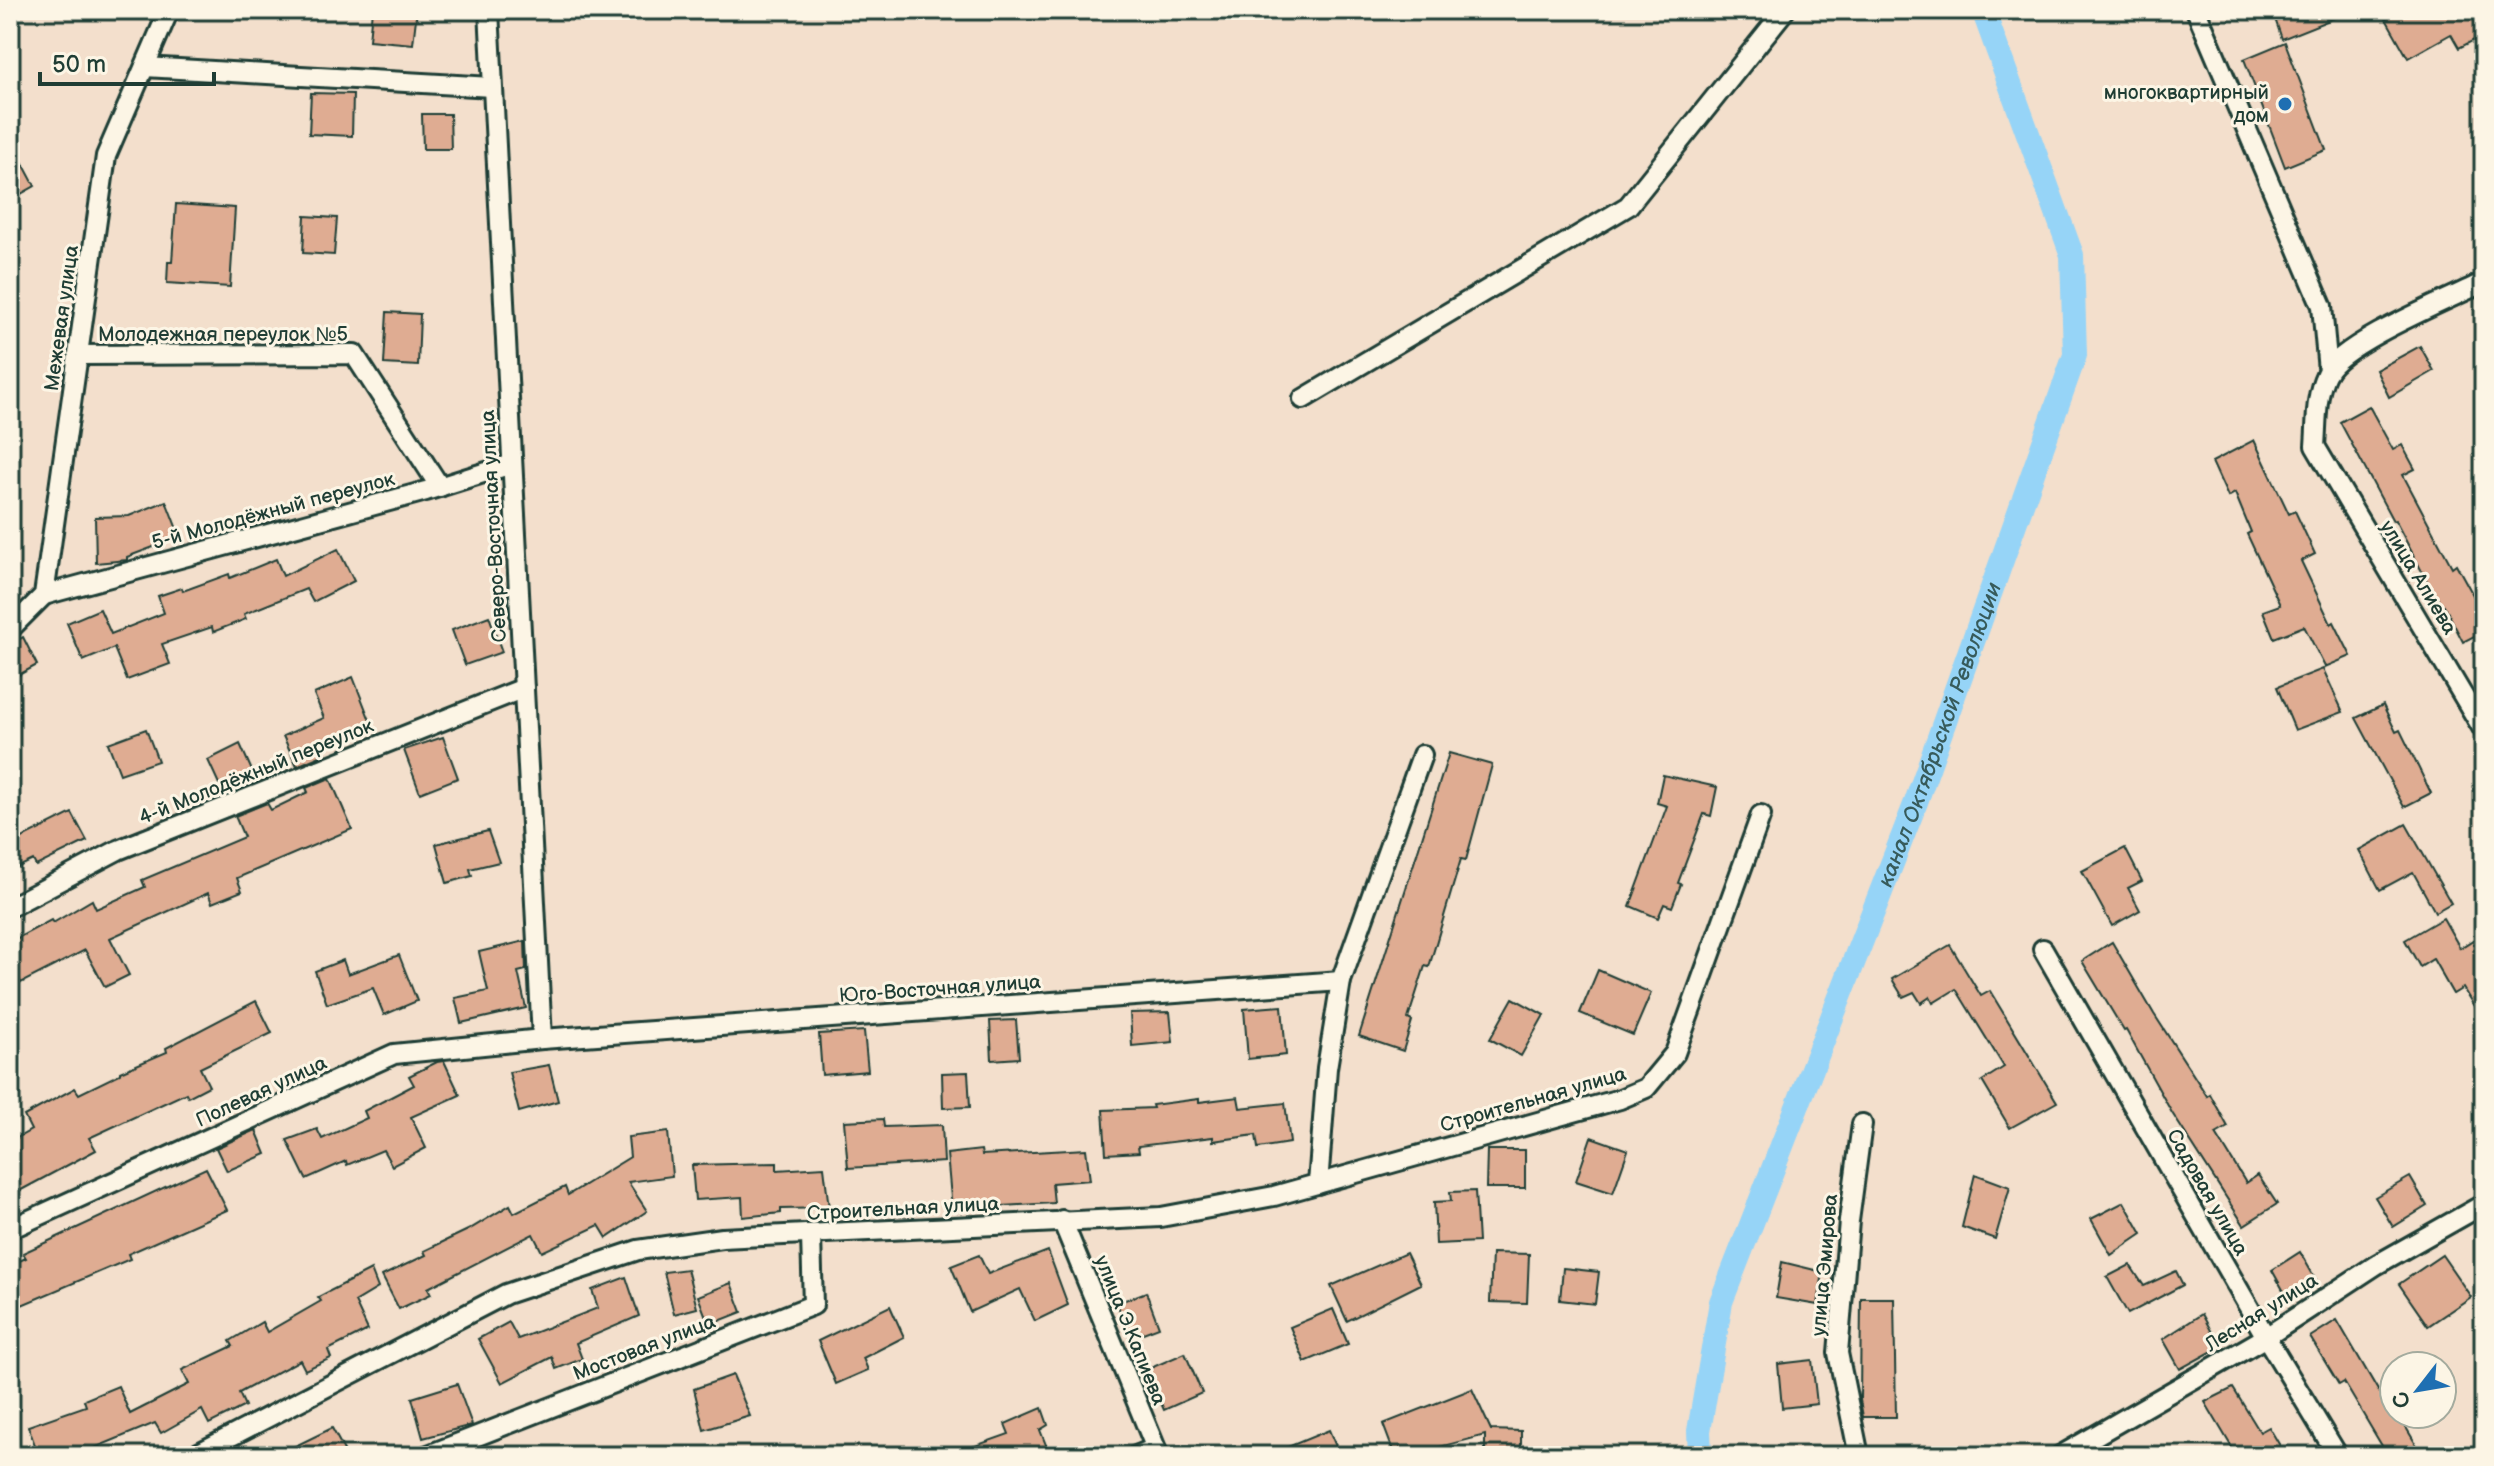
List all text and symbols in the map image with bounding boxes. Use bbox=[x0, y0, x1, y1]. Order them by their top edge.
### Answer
scale bar bbox=[40, 36, 214, 86]
text: 50 m bbox=[52, 50, 106, 79]
place label: многоквартирный дом bbox=[2104, 81, 2269, 128]
marker: многоквартирный дом bbox=[2276, 95, 2294, 113]
street label: Межевая улица bbox=[40, 243, 84, 393]
street label: Молодежная переулок №5 bbox=[98, 323, 348, 347]
street label: Северо-Восточная улица bbox=[476, 409, 512, 643]
street label: 5-й Молодёжный переулок bbox=[149, 467, 398, 555]
street label: улица Алиева bbox=[2375, 516, 2462, 639]
water label: канал Октябрьской Революции bbox=[1872, 579, 2008, 891]
street label: 4-й Молодёжный переулок bbox=[136, 714, 378, 830]
street label: Юго-Восточная улица bbox=[838, 970, 1042, 1008]
street label: Полевая улица bbox=[192, 1051, 331, 1133]
street label: Строительная улица bbox=[1437, 1062, 1629, 1138]
street label: Садовая улица bbox=[2161, 1125, 2253, 1260]
street label: Строительная улица bbox=[806, 1192, 1000, 1226]
street label: улица Эмирова bbox=[1807, 1193, 1843, 1337]
street label: улица Э.Капиева bbox=[1089, 1252, 1171, 1409]
street label: Лесная улица bbox=[2200, 1268, 2323, 1358]
street label: Мостовая улица bbox=[570, 1310, 719, 1386]
north arrow bbox=[2378, 1350, 2458, 1430]
text: С bbox=[2387, 1386, 2418, 1413]

